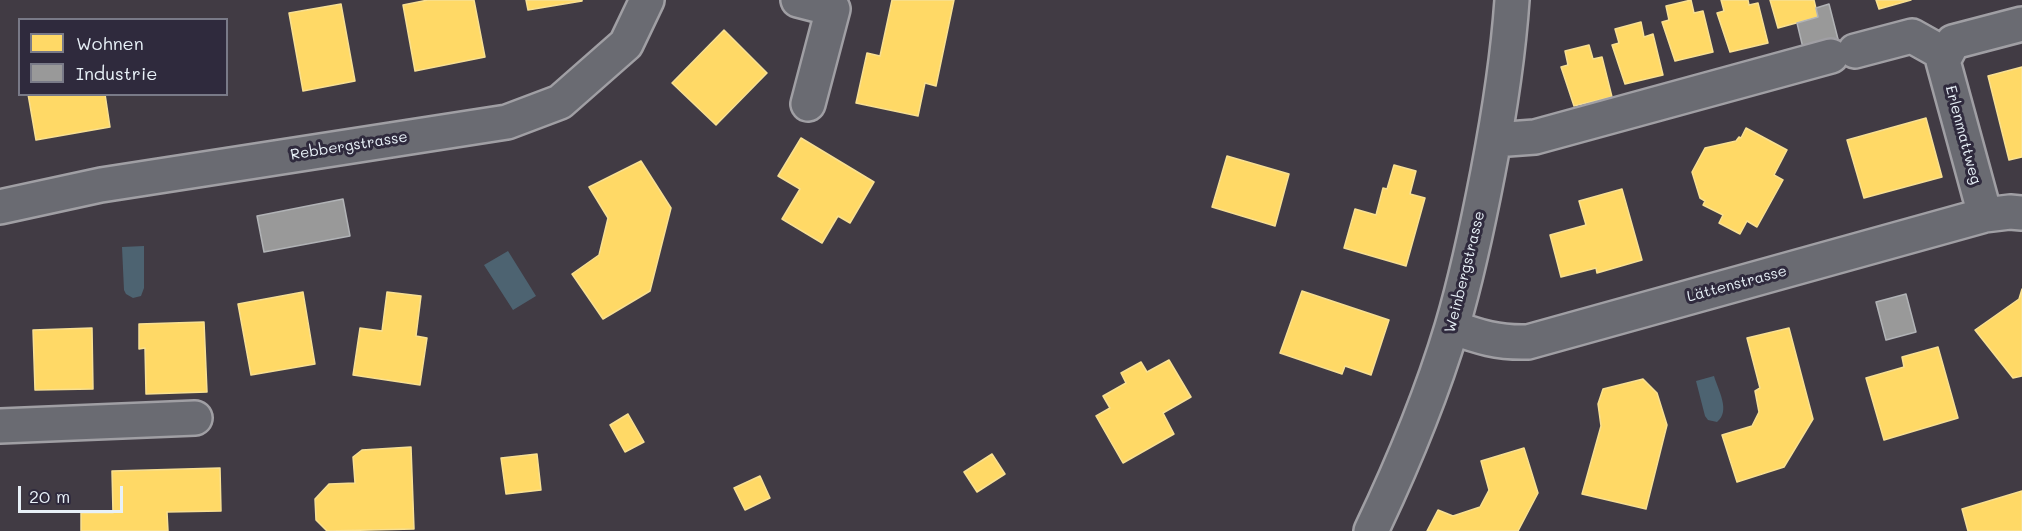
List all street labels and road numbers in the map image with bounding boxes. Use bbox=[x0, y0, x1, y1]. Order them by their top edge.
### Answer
street label: Erlenmattweg bbox=[1941, 84, 1985, 186]
street label: Rebbergstrasse bbox=[289, 128, 409, 164]
street label: Weinbergstrasse bbox=[1441, 209, 1489, 335]
street label: Lättenstrasse bbox=[1685, 262, 1789, 306]

